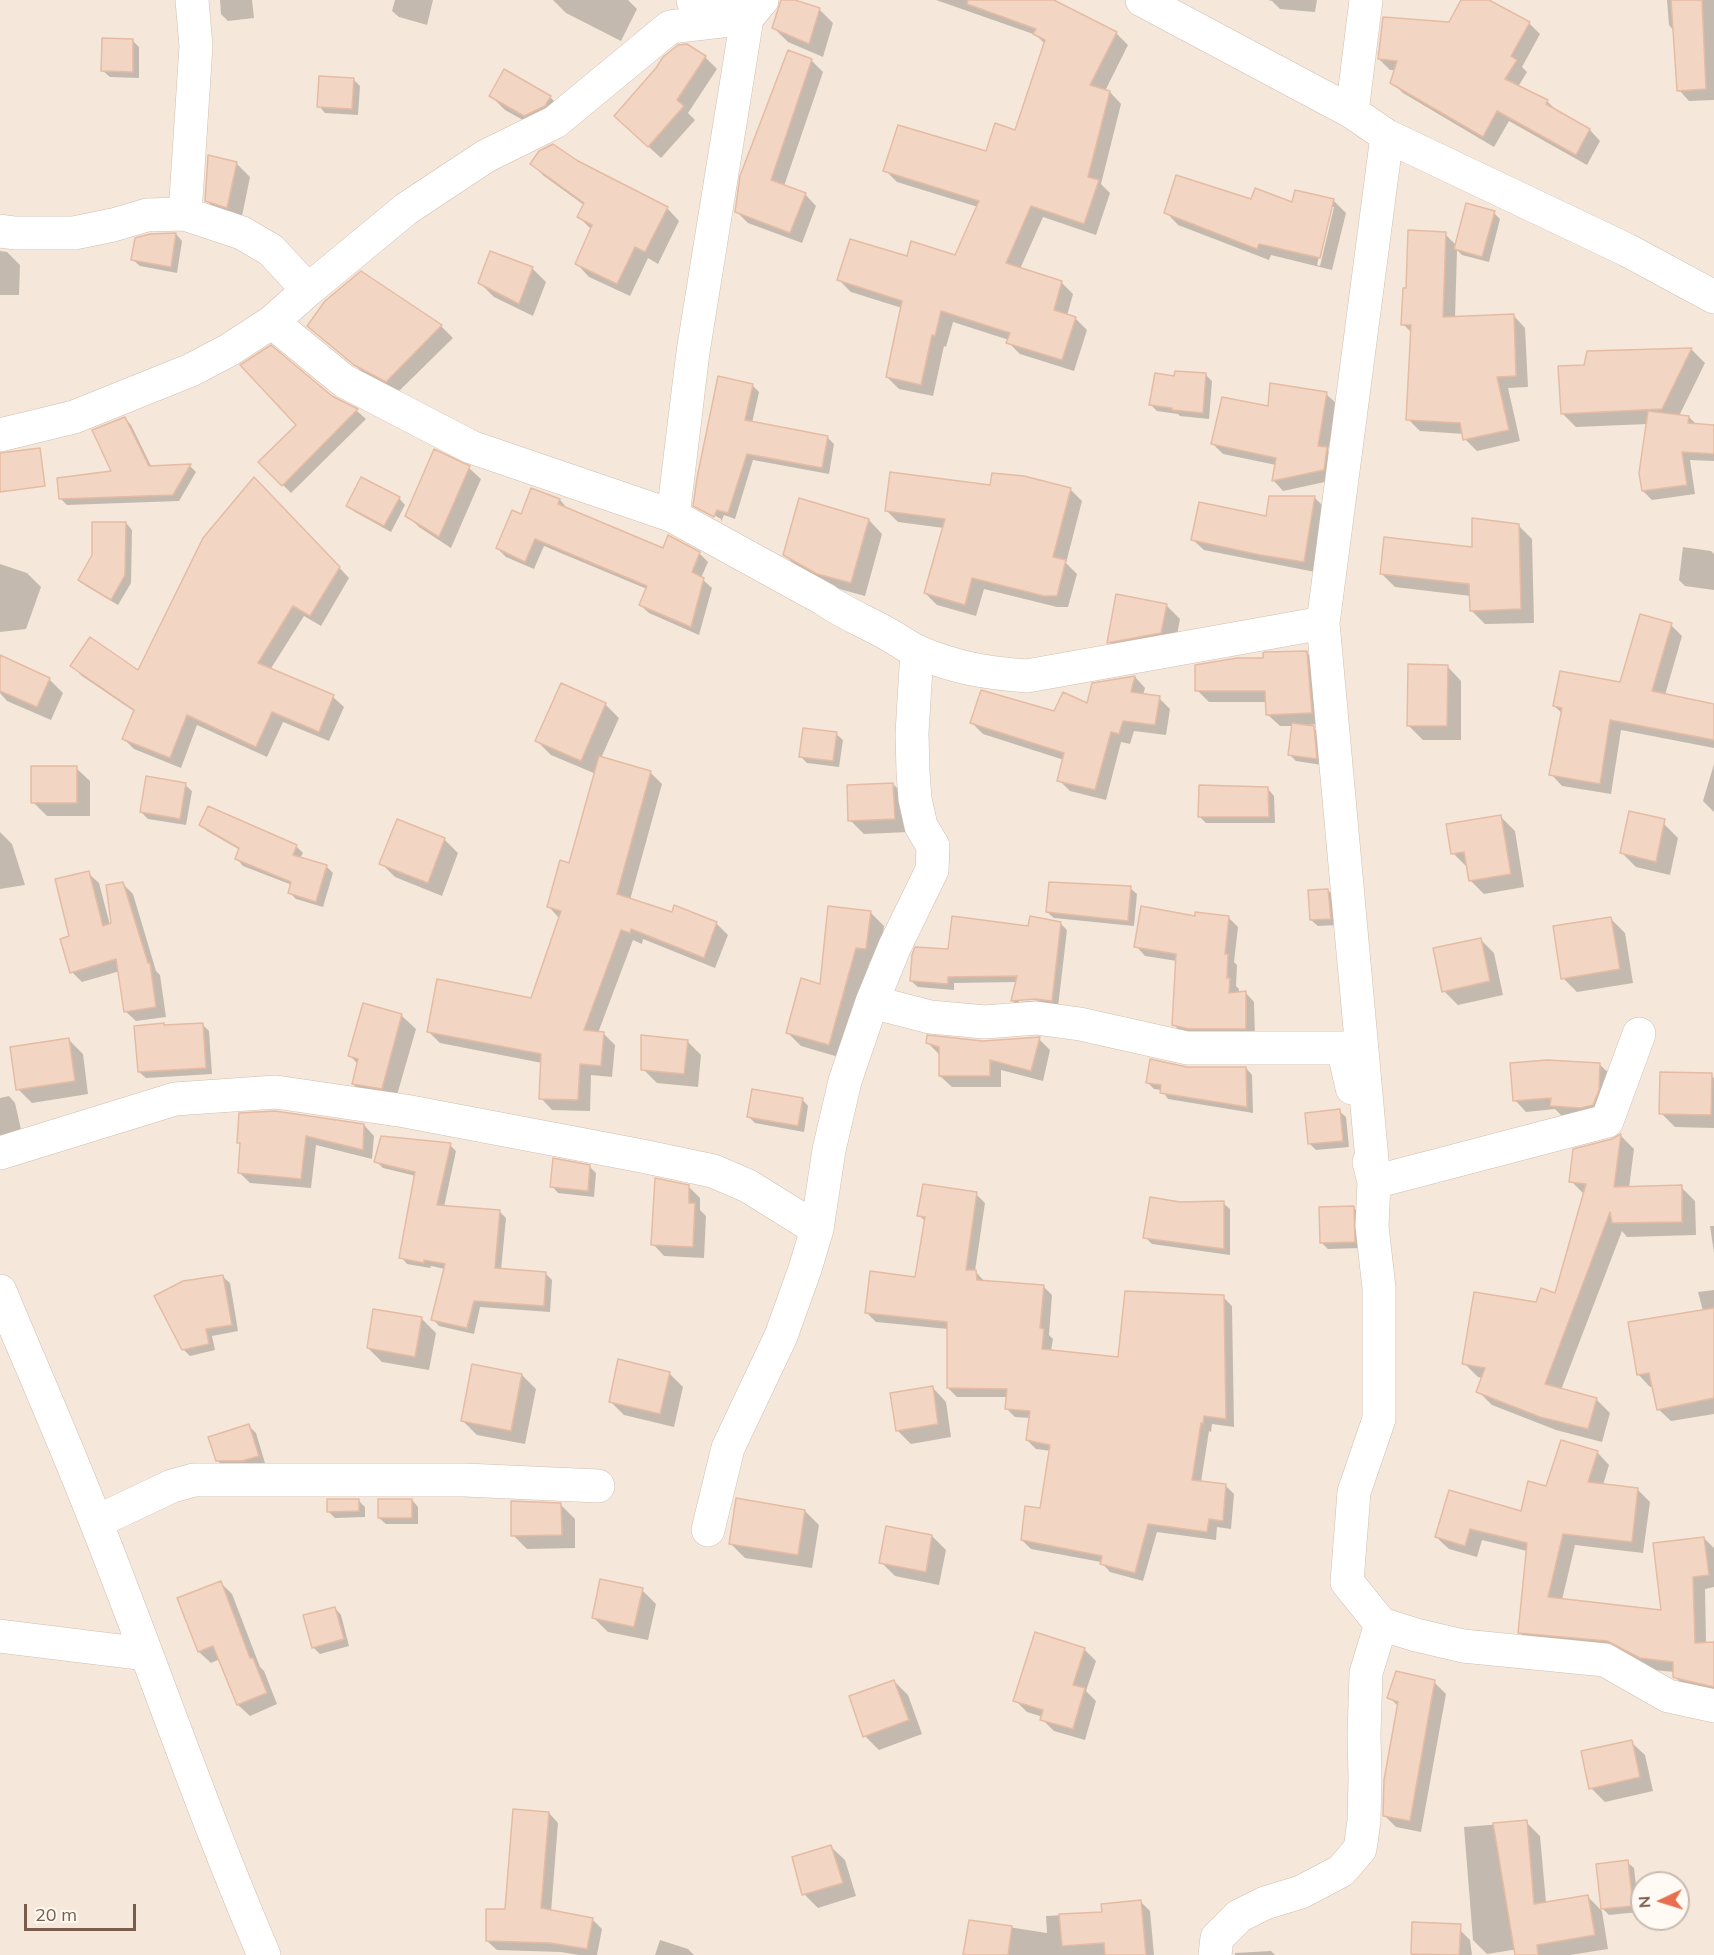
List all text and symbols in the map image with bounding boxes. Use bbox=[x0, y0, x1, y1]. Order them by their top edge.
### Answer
north arrow bbox=[1630, 1871, 1690, 1931]
scale bar bbox=[27, 1892, 140, 1930]
text: N bbox=[1634, 1895, 1654, 1909]
text: 20 m bbox=[35, 1903, 77, 1926]

